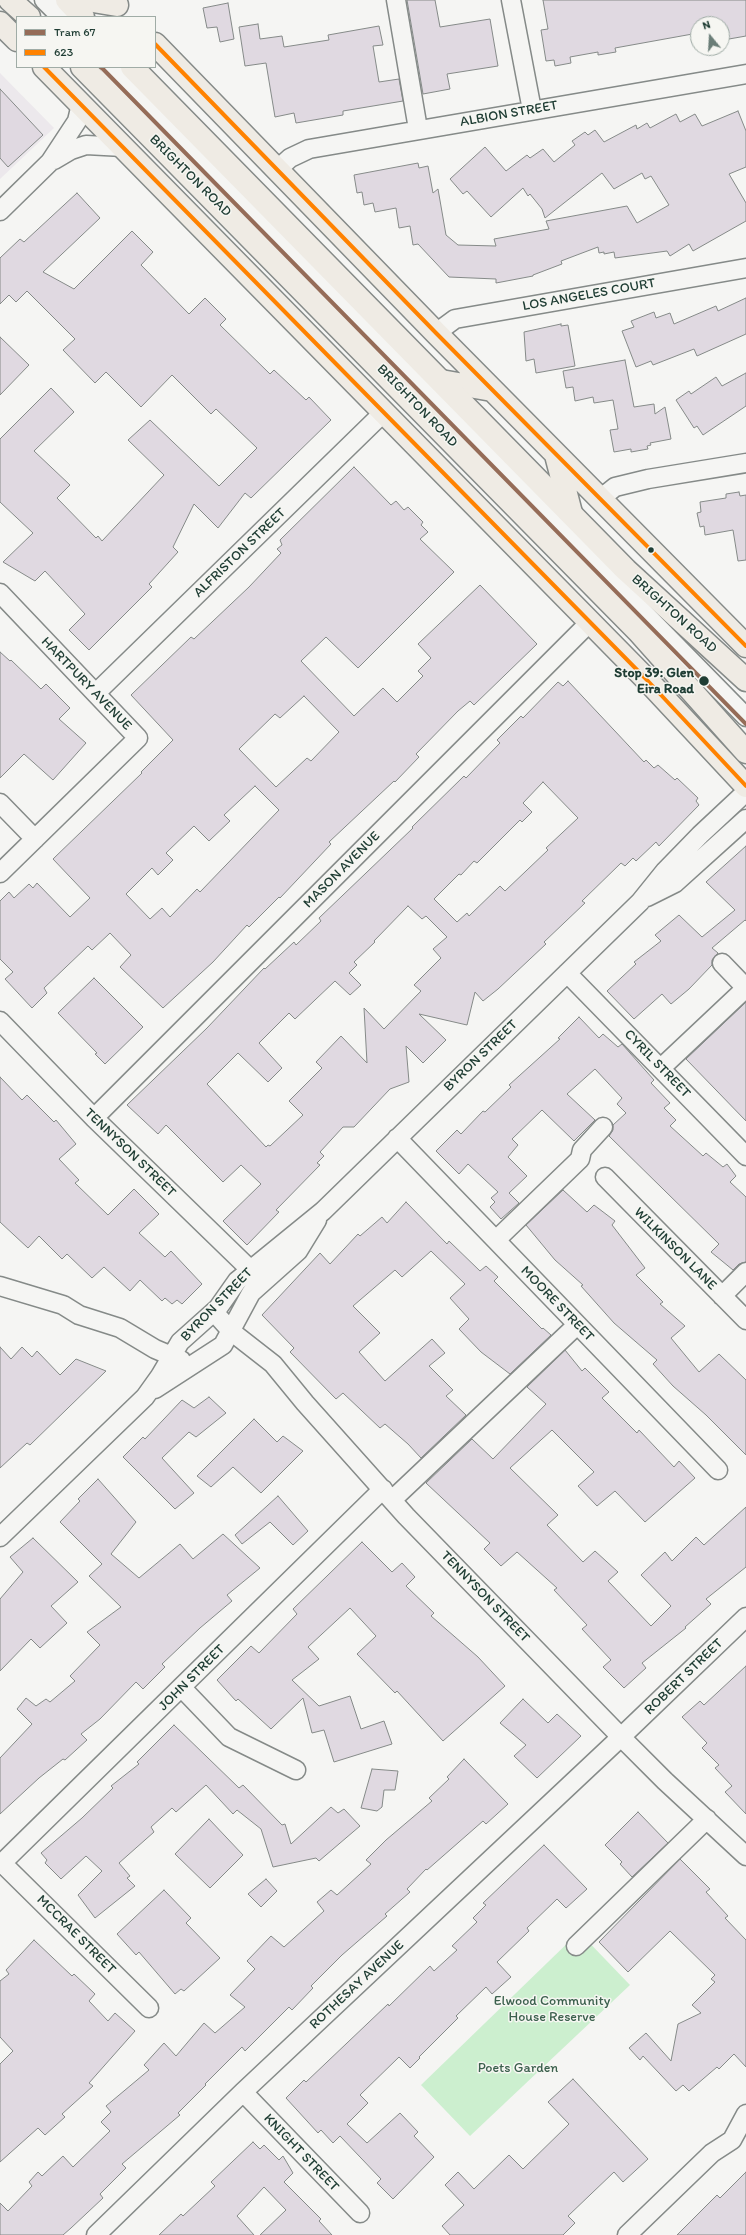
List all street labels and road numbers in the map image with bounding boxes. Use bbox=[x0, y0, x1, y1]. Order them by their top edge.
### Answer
street label: ALBION STREET bbox=[459, 97, 559, 131]
street label: BRIGHTON ROAD bbox=[145, 131, 235, 221]
street label: LOS ANGELES COURT bbox=[521, 275, 657, 315]
street label: BRIGHTON ROAD bbox=[373, 361, 461, 451]
street label: ALFRISTON STREET bbox=[190, 505, 290, 601]
street label: BRIGHTON ROAD bbox=[628, 571, 720, 657]
street label: HARTPURY AVENUE bbox=[37, 634, 135, 734]
street label: MASON AVENUE bbox=[300, 828, 384, 912]
street label: BYRON STREET bbox=[441, 1017, 521, 1095]
street label: CYRIL STREET bbox=[620, 1026, 694, 1102]
street label: TENNYSON STREET bbox=[81, 1105, 179, 1201]
street label: WILKINSON LANE bbox=[630, 1204, 720, 1294]
street label: MOORE STREET bbox=[517, 1263, 597, 1345]
street label: BYRON STREET bbox=[178, 1265, 256, 1345]
street label: TENNYSON STREET bbox=[437, 1548, 533, 1646]
street label: ROBERT STREET bbox=[641, 1635, 727, 1719]
street label: JOHN STREET bbox=[155, 1641, 229, 1715]
street label: MCCRAE STREET bbox=[33, 1892, 119, 1978]
street label: ROTHESAY AVENUE bbox=[306, 1937, 408, 2033]
street label: KNIGHT STREET bbox=[260, 2111, 342, 2195]

